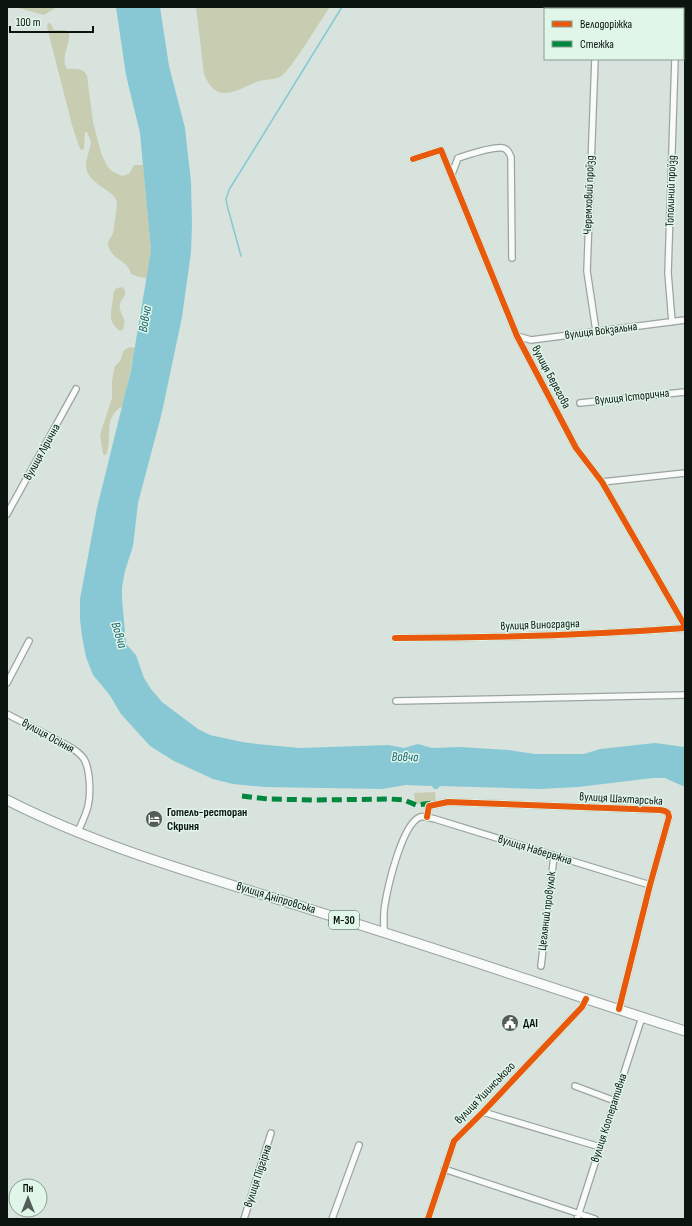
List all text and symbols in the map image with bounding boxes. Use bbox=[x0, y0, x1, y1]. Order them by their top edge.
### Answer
scale bar bbox=[10, 8, 93, 34]
legend bbox=[544, 8, 684, 60]
text: 100 m bbox=[16, 15, 41, 30]
text: Велодоріжка bbox=[580, 17, 632, 32]
text: Стежка bbox=[580, 37, 614, 52]
street label: Черемховий проїзд bbox=[580, 155, 598, 235]
street label: Тополиний проїзд bbox=[662, 155, 680, 227]
water label: Вовча bbox=[135, 304, 155, 334]
street label: вулиця Вокзальна bbox=[564, 319, 638, 343]
street label: вулиця Берегова bbox=[528, 343, 574, 411]
street label: вулиця Історична bbox=[594, 386, 670, 408]
street label: вулиця Лірична bbox=[20, 421, 64, 483]
street label: вулиця Виноградна bbox=[500, 616, 580, 634]
water label: Вовча bbox=[107, 620, 131, 651]
street label: вулиця Осіння bbox=[19, 715, 77, 757]
water label: Вовча bbox=[392, 749, 419, 765]
street label: вулиця Шахтарська bbox=[579, 789, 664, 809]
place label: Готель-ресторан Скриня bbox=[167, 805, 247, 834]
hotel icon: Готель-ресторан Скриня bbox=[144, 809, 164, 829]
street label: вулиця Набережна bbox=[496, 832, 574, 869]
street label: Цегляний провулок bbox=[535, 870, 559, 951]
street label: вулиця Дніпровська bbox=[235, 879, 318, 917]
road number: М-30 bbox=[329, 911, 359, 929]
public building icon: ДАІ bbox=[500, 1013, 520, 1033]
place label: ДАІ bbox=[523, 1016, 538, 1031]
street label: вулиця Ушинського bbox=[451, 1059, 519, 1127]
street label: вулиця Кооперативна bbox=[588, 1071, 631, 1164]
street label: вулиця Підгірна bbox=[241, 1142, 275, 1209]
north arrow bbox=[8, 1178, 48, 1218]
text: Пн bbox=[23, 1182, 34, 1195]

